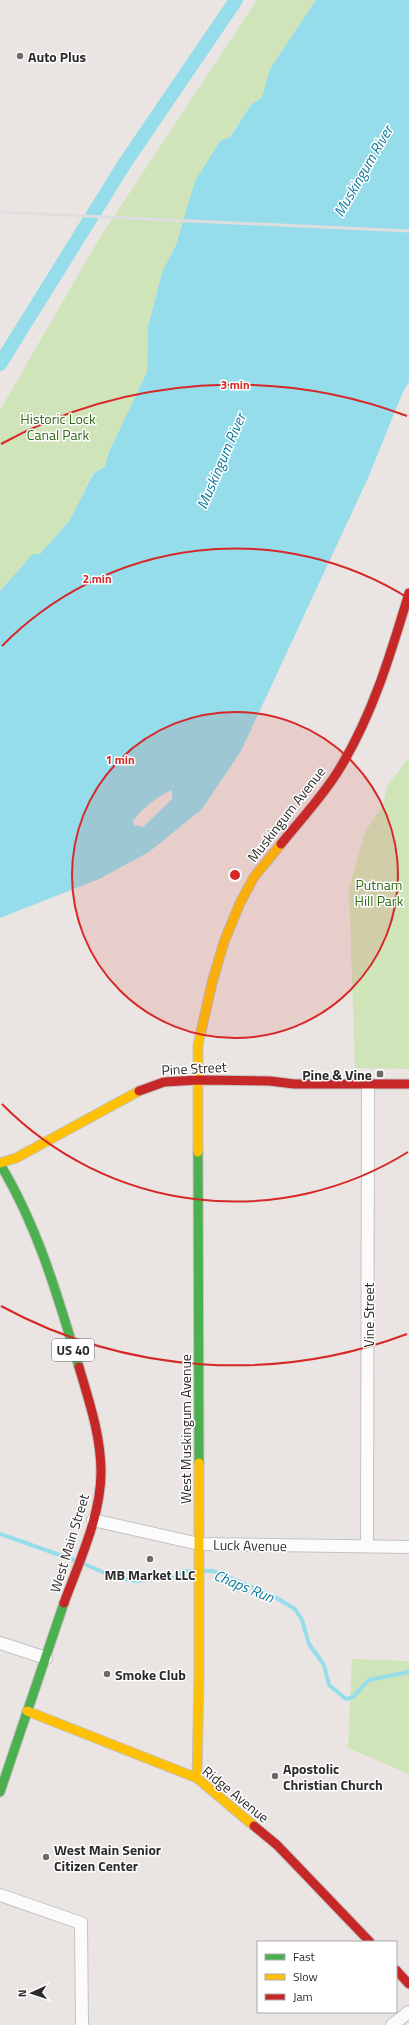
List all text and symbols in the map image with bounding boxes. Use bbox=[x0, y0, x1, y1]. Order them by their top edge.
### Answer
place label: Auto Plus bbox=[28, 46, 87, 67]
marker: Auto Plus bbox=[15, 51, 25, 61]
water label: Muskingum River bbox=[328, 119, 400, 221]
text: 3 min bbox=[220, 375, 250, 394]
water label: Muskingum River bbox=[190, 407, 252, 512]
park label: Historic Lock Canal Park bbox=[20, 408, 96, 445]
text: 2 min bbox=[82, 569, 112, 588]
text: 1 min bbox=[105, 750, 135, 769]
street label: Muskingum Avenue bbox=[242, 762, 330, 866]
centre of rings bbox=[228, 868, 242, 882]
park label: Putnam Hill Park bbox=[355, 874, 404, 911]
street label: Pine Street bbox=[161, 1056, 227, 1080]
place label: Pine & Vine bbox=[302, 1064, 372, 1085]
marker: Pine & Vine bbox=[375, 1069, 385, 1079]
street label: Vine Street bbox=[358, 1282, 379, 1347]
road number: US 40 bbox=[52, 1339, 94, 1361]
street label: West Muskingum Avenue bbox=[175, 1354, 196, 1504]
street label: West Main Street bbox=[44, 1491, 94, 1595]
street label: Luck Avenue bbox=[213, 1534, 287, 1556]
marker: MB Market LLC bbox=[145, 1554, 155, 1564]
place label: MB Market LLC bbox=[104, 1564, 196, 1585]
water label: Chaps Run bbox=[210, 1564, 278, 1609]
place label: Smoke Club bbox=[115, 1664, 186, 1685]
marker: Smoke Club bbox=[102, 1669, 112, 1679]
place label: Apostolic Christian Church bbox=[283, 1758, 383, 1795]
street label: Ridge Avenue bbox=[198, 1761, 274, 1827]
marker: Apostolic Christian Church bbox=[270, 1771, 280, 1781]
place label: West Main Senior Citizen Center bbox=[54, 1839, 161, 1876]
marker: West Main Senior Citizen Center bbox=[41, 1852, 51, 1862]
legend bbox=[257, 1941, 397, 2013]
text: Fast bbox=[293, 1947, 316, 1966]
text: Slow bbox=[293, 1967, 318, 1986]
north arrow bbox=[12, 1973, 52, 2013]
text: Jam bbox=[293, 1987, 313, 2006]
text: N bbox=[14, 1989, 30, 1998]

